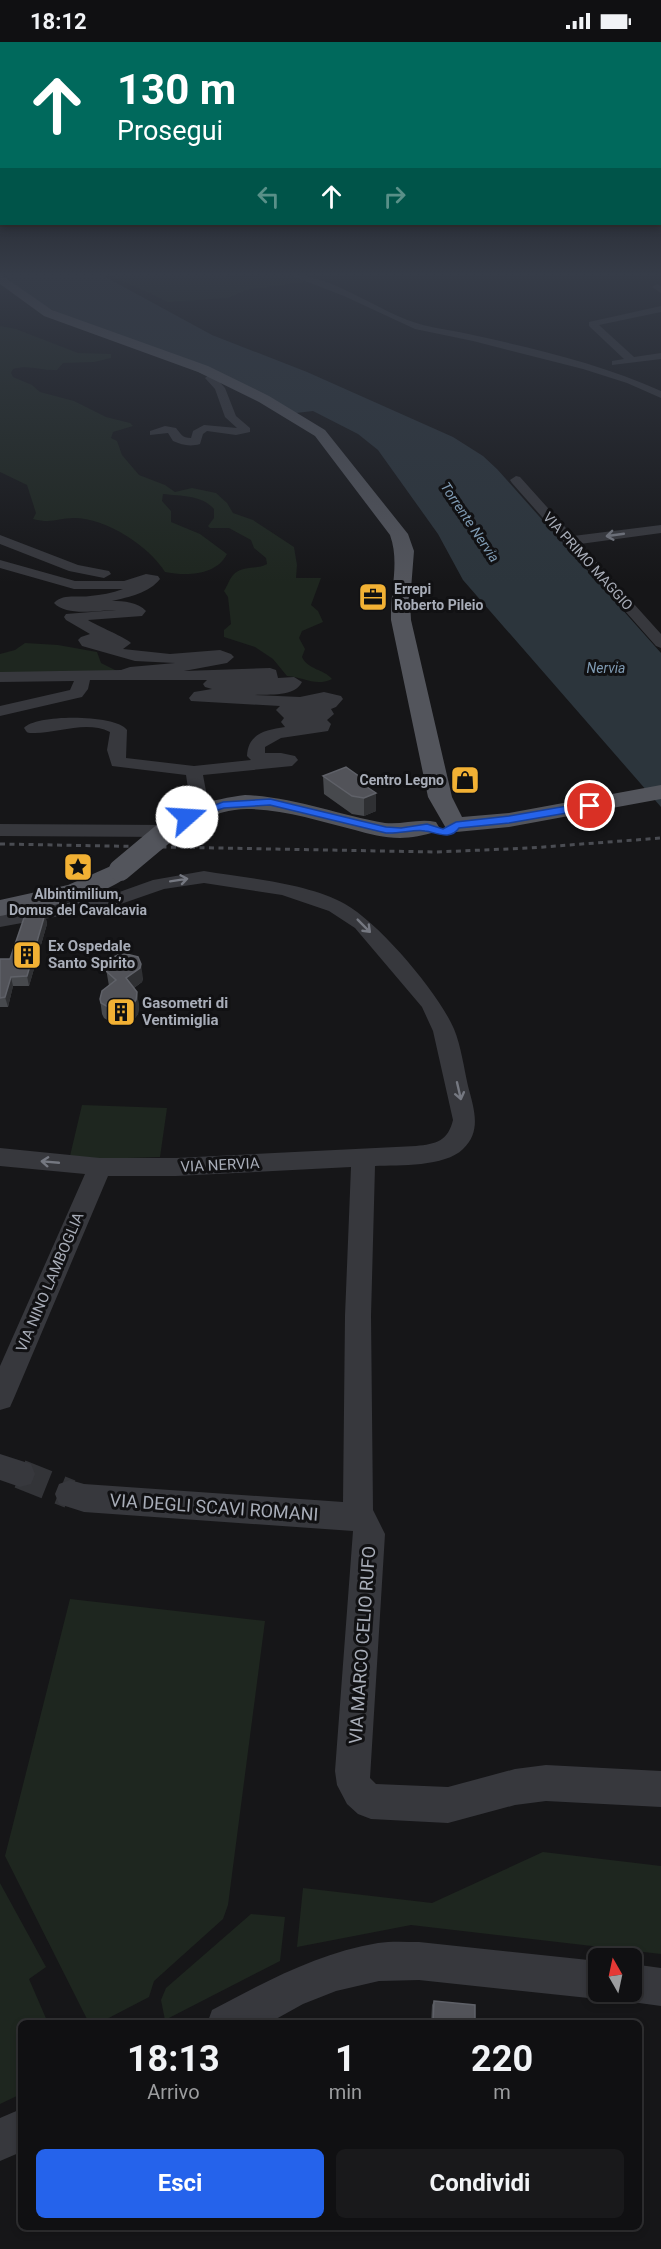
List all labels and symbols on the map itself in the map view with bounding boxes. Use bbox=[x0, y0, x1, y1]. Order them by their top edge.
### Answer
water label: Torrente Nervia bbox=[437, 479, 503, 565]
street label: VIA PRIMO MAGGIO bbox=[540, 509, 636, 613]
one-way arrow bbox=[606, 529, 625, 540]
office icon: Errepi Roberto Pileio bbox=[357, 581, 389, 613]
place label: Errepi Roberto Pileio bbox=[394, 581, 483, 613]
water label: Nervia bbox=[587, 660, 625, 676]
shop icon: Centro Legno bbox=[449, 764, 481, 796]
place label: Centro Legno bbox=[360, 772, 444, 788]
pin bbox=[564, 780, 615, 831]
position arrow bbox=[155, 785, 219, 849]
place icon: Albintimilium, Domus del Cavalcavia bbox=[62, 851, 94, 883]
one-way arrow bbox=[169, 875, 189, 886]
place label: Albintimilium, Domus del Cavalcavia bbox=[9, 886, 147, 918]
one-way arrow bbox=[356, 919, 371, 934]
place label: Ex Ospedale Santo Spirito bbox=[48, 937, 135, 972]
building icon: Ex Ospedale Santo Spirito bbox=[11, 939, 43, 971]
place label: Gasometri di Ventimiglia bbox=[142, 994, 228, 1029]
building icon: Gasometri di Ventimiglia bbox=[105, 996, 137, 1028]
one-way arrow bbox=[454, 1081, 466, 1100]
street label: VIA NERVIA bbox=[180, 1154, 260, 1176]
one-way arrow bbox=[41, 1156, 60, 1167]
street label: VIA NINO LAMBOGLIA bbox=[12, 1209, 88, 1354]
street label: VIA DEGLI SCAVI ROMANI bbox=[109, 1489, 319, 1525]
street label: VIA MARCO CELIO RUFO bbox=[345, 1545, 379, 1745]
north arrow bbox=[588, 1948, 642, 2002]

